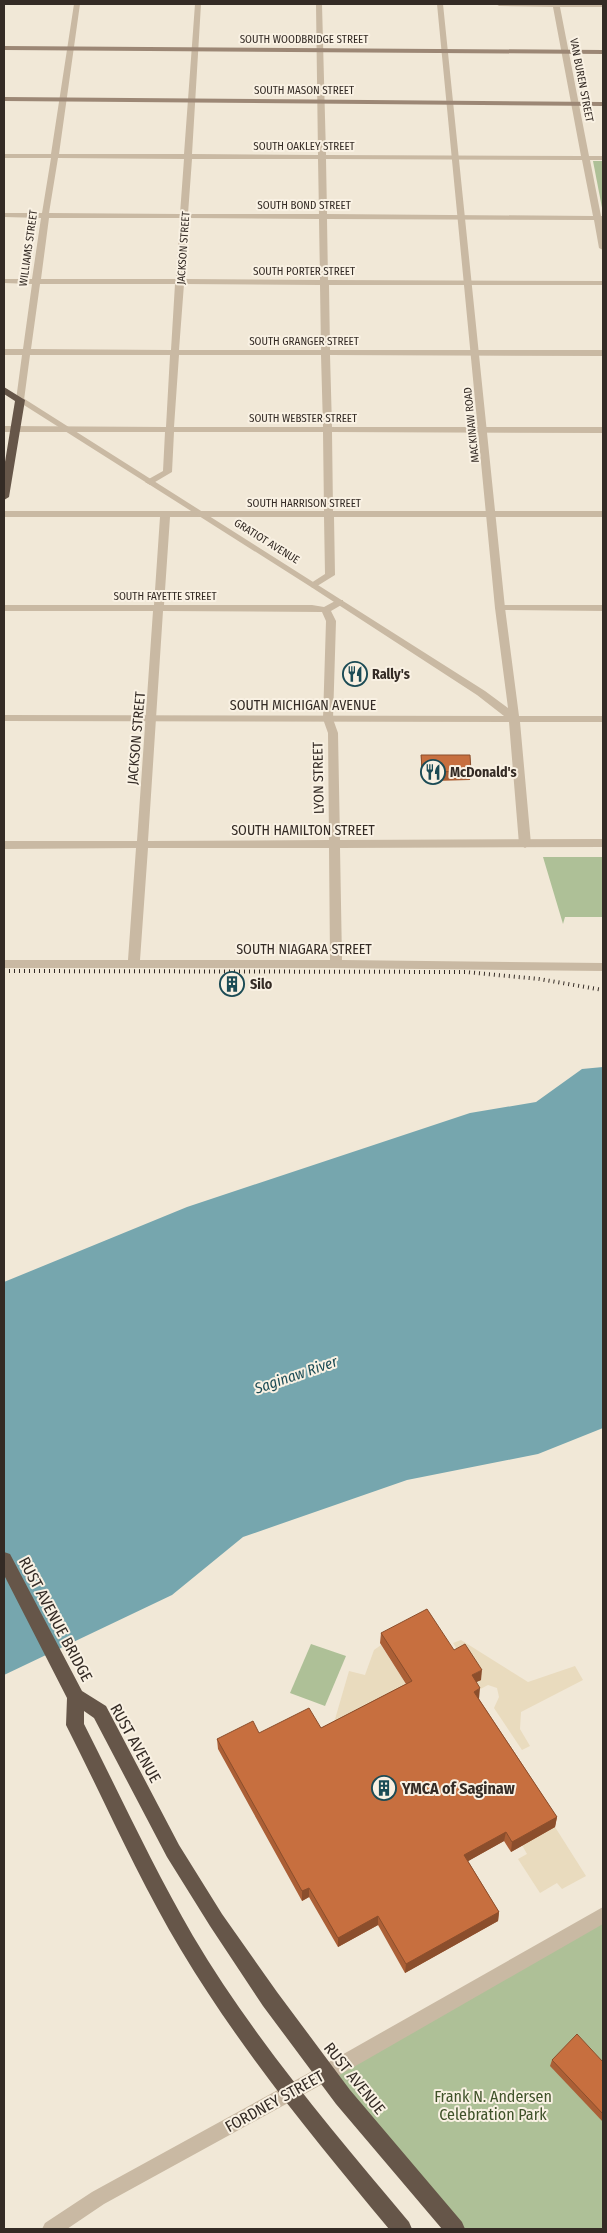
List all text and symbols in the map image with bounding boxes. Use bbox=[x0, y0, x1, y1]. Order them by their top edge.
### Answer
street label: SOUTH WOODBRIDGE STREET bbox=[240, 33, 369, 46]
street label: VAN BUREN STREET bbox=[567, 37, 596, 124]
street label: SOUTH MASON STREET bbox=[254, 84, 355, 97]
street label: SOUTH OAKLEY STREET bbox=[253, 140, 356, 153]
street label: SOUTH BOND STREET bbox=[257, 199, 352, 212]
street label: WILLIAMS STREET bbox=[17, 208, 40, 287]
street label: JACKSON STREET bbox=[174, 210, 193, 285]
street label: SOUTH PORTER STREET bbox=[253, 265, 356, 278]
street label: SOUTH GRANGER STREET bbox=[249, 335, 360, 348]
street label: MACKINAW ROAD bbox=[461, 386, 482, 463]
street label: SOUTH WEBSTER STREET bbox=[249, 412, 358, 425]
street label: SOUTH HARRISON STREET bbox=[247, 497, 362, 510]
street label: GRATIOT AVENUE bbox=[232, 516, 302, 567]
street label: SOUTH FAYETTE STREET bbox=[114, 590, 217, 603]
restaurant icon: Rally's bbox=[342, 661, 368, 687]
place label: Rally's bbox=[372, 666, 410, 683]
street label: JACKSON STREET bbox=[124, 690, 149, 785]
street label: SOUTH MICHIGAN AVENUE bbox=[230, 697, 377, 714]
street label: LYON STREET bbox=[309, 741, 328, 814]
restaurant icon: McDonald's bbox=[420, 759, 446, 785]
place label: McDonald's bbox=[450, 764, 517, 781]
street label: SOUTH HAMILTON STREET bbox=[231, 822, 375, 839]
street label: SOUTH NIAGARA STREET bbox=[236, 941, 372, 958]
building icon: Silo bbox=[219, 971, 245, 997]
place label: Silo bbox=[250, 976, 273, 993]
water label: Saginaw River bbox=[251, 1352, 341, 1398]
street label: RUST AVENUE BRIDGE bbox=[15, 1554, 96, 1685]
street label: RUST AVENUE bbox=[106, 1701, 165, 1786]
building icon: YMCA of Saginaw bbox=[371, 1775, 397, 1801]
place label: YMCA of Saginaw bbox=[401, 1779, 515, 1798]
street label: RUST AVENUE bbox=[320, 2038, 389, 2118]
street label: FORDNEY STREET bbox=[222, 2066, 327, 2136]
park label: Frank N. Andersen Celebration Park bbox=[434, 2087, 552, 2124]

